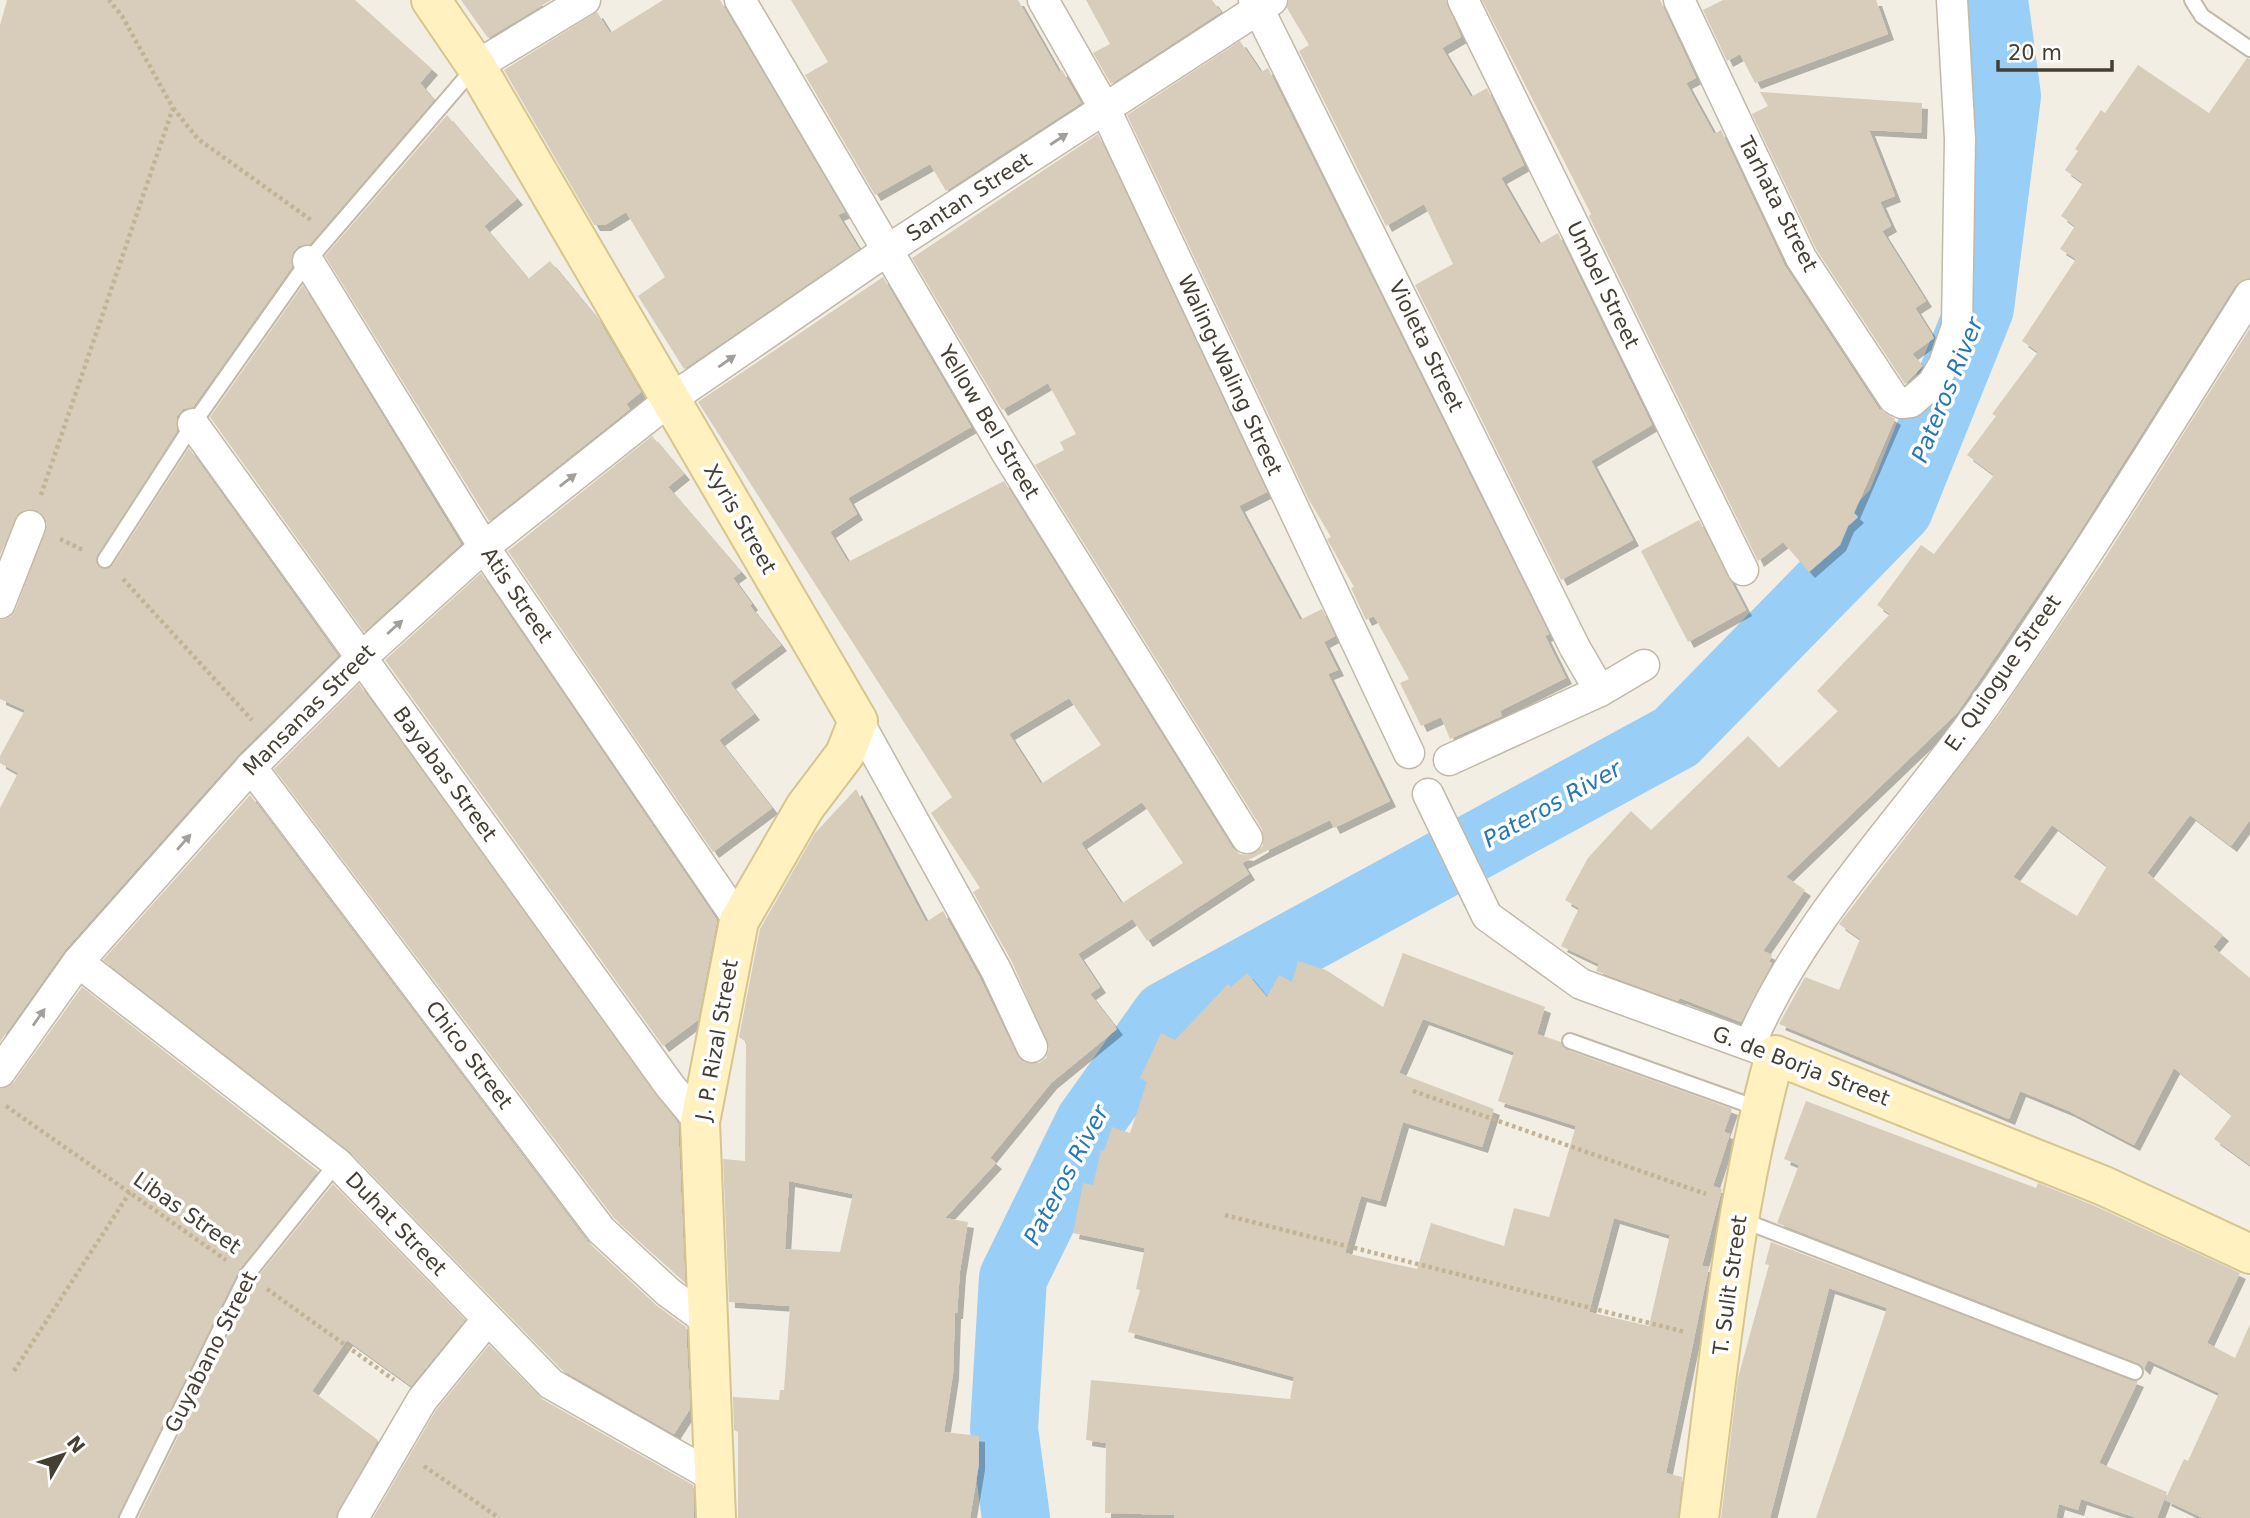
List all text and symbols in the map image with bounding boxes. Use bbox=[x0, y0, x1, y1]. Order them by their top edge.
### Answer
scale bar bbox=[1998, 28, 2112, 72]
text: 20 m bbox=[2008, 41, 2062, 65]
one-way arrow bbox=[1049, 132, 1068, 145]
street label: Tarhata Street bbox=[1733, 132, 1822, 276]
street label: Santan Street bbox=[902, 148, 1036, 246]
street label: Umbel Street bbox=[1562, 218, 1644, 352]
street label: Waling-Waling Street bbox=[1173, 271, 1287, 479]
street label: Violeta Street bbox=[1384, 277, 1468, 415]
water label: Pateros River bbox=[1906, 313, 1988, 466]
street label: Yellow Bel Street bbox=[933, 340, 1044, 503]
one-way arrow bbox=[717, 354, 737, 367]
street label: Xyris Street bbox=[699, 460, 781, 578]
one-way arrow bbox=[560, 473, 577, 488]
street label: Atis Street bbox=[476, 543, 558, 647]
street label: E. Quiogue Street bbox=[1940, 590, 2066, 756]
one-way arrow bbox=[386, 619, 404, 635]
street label: Mansanas Street bbox=[238, 639, 380, 781]
street label: Bayabas Street bbox=[388, 702, 502, 846]
water label: Pateros River bbox=[1479, 755, 1627, 853]
one-way arrow bbox=[176, 833, 192, 851]
street label: J. P. Rizal Street bbox=[691, 958, 743, 1124]
street label: Chico Street bbox=[421, 996, 517, 1114]
one-way arrow bbox=[32, 1008, 46, 1026]
street label: G. de Borja Street bbox=[1709, 1021, 1893, 1111]
water label: Pateros River bbox=[1018, 1100, 1114, 1249]
street label: Libas Street bbox=[129, 1167, 245, 1259]
street label: Duhat Street bbox=[341, 1167, 451, 1281]
street label: T. Sulit Street bbox=[1708, 1214, 1752, 1357]
street label: Guyabano Street bbox=[160, 1267, 262, 1437]
north arrow bbox=[28, 1420, 98, 1490]
text: N bbox=[63, 1431, 90, 1457]

